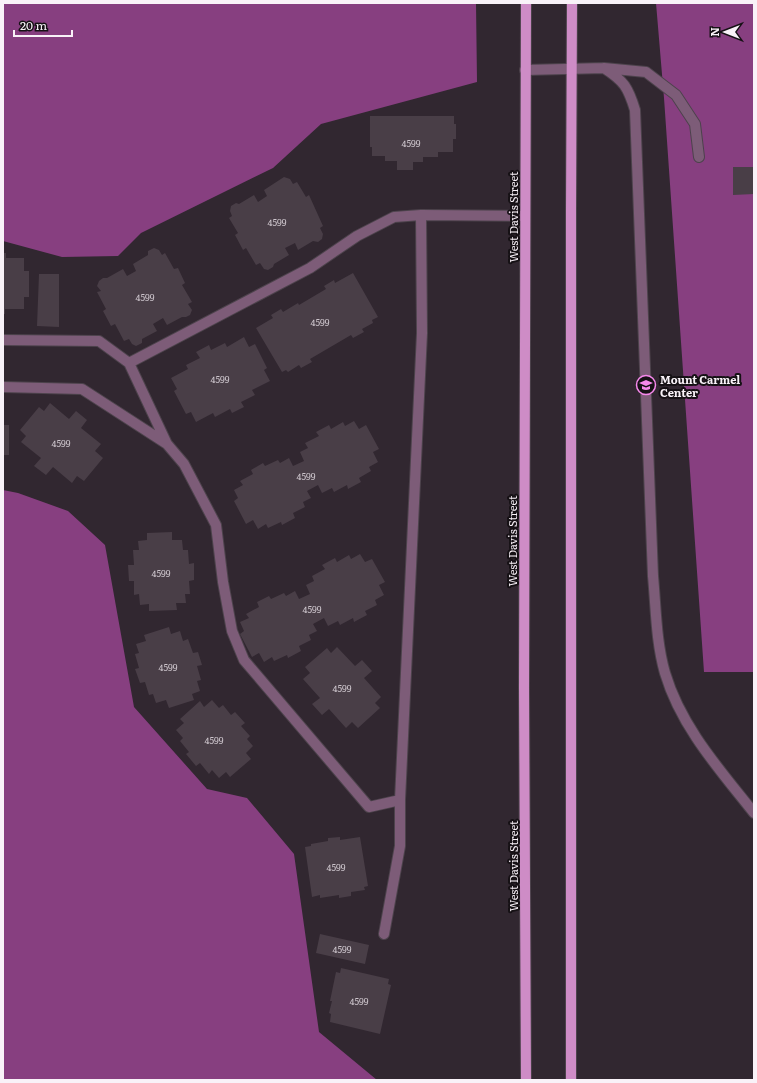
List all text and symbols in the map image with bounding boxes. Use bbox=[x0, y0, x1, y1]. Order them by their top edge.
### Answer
scale bar bbox=[14, 12, 72, 38]
north arrow bbox=[705, 12, 745, 52]
text: 20 m bbox=[20, 16, 47, 34]
text: N bbox=[706, 27, 722, 37]
house number: 4599 bbox=[402, 136, 421, 150]
street label: West Davis Street bbox=[505, 171, 521, 262]
house number: 4599 bbox=[268, 215, 287, 229]
house number: 4599 bbox=[136, 290, 155, 304]
house number: 4599 bbox=[311, 315, 330, 329]
place label: Mount Carmel Center bbox=[660, 371, 740, 400]
house number: 4599 bbox=[211, 372, 230, 386]
school or university icon: Mount Carmel Center bbox=[635, 374, 657, 396]
house number: 4599 bbox=[52, 436, 71, 450]
house number: 4599 bbox=[297, 469, 316, 483]
street label: West Davis Street bbox=[504, 495, 520, 586]
house number: 4599 bbox=[152, 566, 171, 580]
house number: 4599 bbox=[303, 602, 322, 616]
house number: 4599 bbox=[159, 660, 178, 674]
house number: 4599 bbox=[333, 681, 352, 695]
house number: 4599 bbox=[205, 733, 224, 747]
street label: West Davis Street bbox=[505, 820, 521, 911]
house number: 4599 bbox=[327, 860, 346, 874]
house number: 4599 bbox=[333, 942, 352, 956]
house number: 4599 bbox=[350, 994, 369, 1008]

